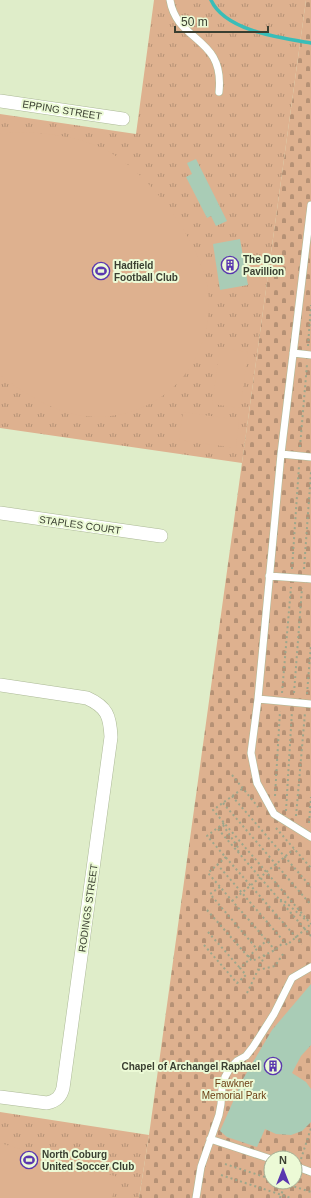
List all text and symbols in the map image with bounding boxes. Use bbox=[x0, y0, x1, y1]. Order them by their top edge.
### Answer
scale bar bbox=[175, 8, 268, 34]
text: 50 m bbox=[181, 15, 208, 29]
street label: EPPING STREET bbox=[22, 98, 102, 122]
place label: The Don Pavillion bbox=[243, 254, 284, 277]
building icon: The Don Pavillion bbox=[220, 255, 240, 275]
place label: Hadfield Football Club bbox=[114, 260, 178, 283]
sports icon: Hadfield Football Club bbox=[91, 261, 111, 281]
street label: STAPLES COURT bbox=[38, 514, 122, 536]
street label: RODINGS STREET bbox=[76, 863, 100, 953]
building icon: Chapel of Archangel Raphael bbox=[263, 1056, 283, 1076]
place label: Chapel of Archangel Raphael bbox=[121, 1061, 260, 1072]
park label: Fawkner Memorial Park bbox=[202, 1078, 267, 1101]
place label: North Coburg United Soccer Club bbox=[42, 1149, 134, 1172]
sports icon: North Coburg United Soccer Club bbox=[19, 1150, 39, 1170]
north arrow bbox=[263, 1150, 303, 1190]
text: N bbox=[279, 1154, 287, 1166]

